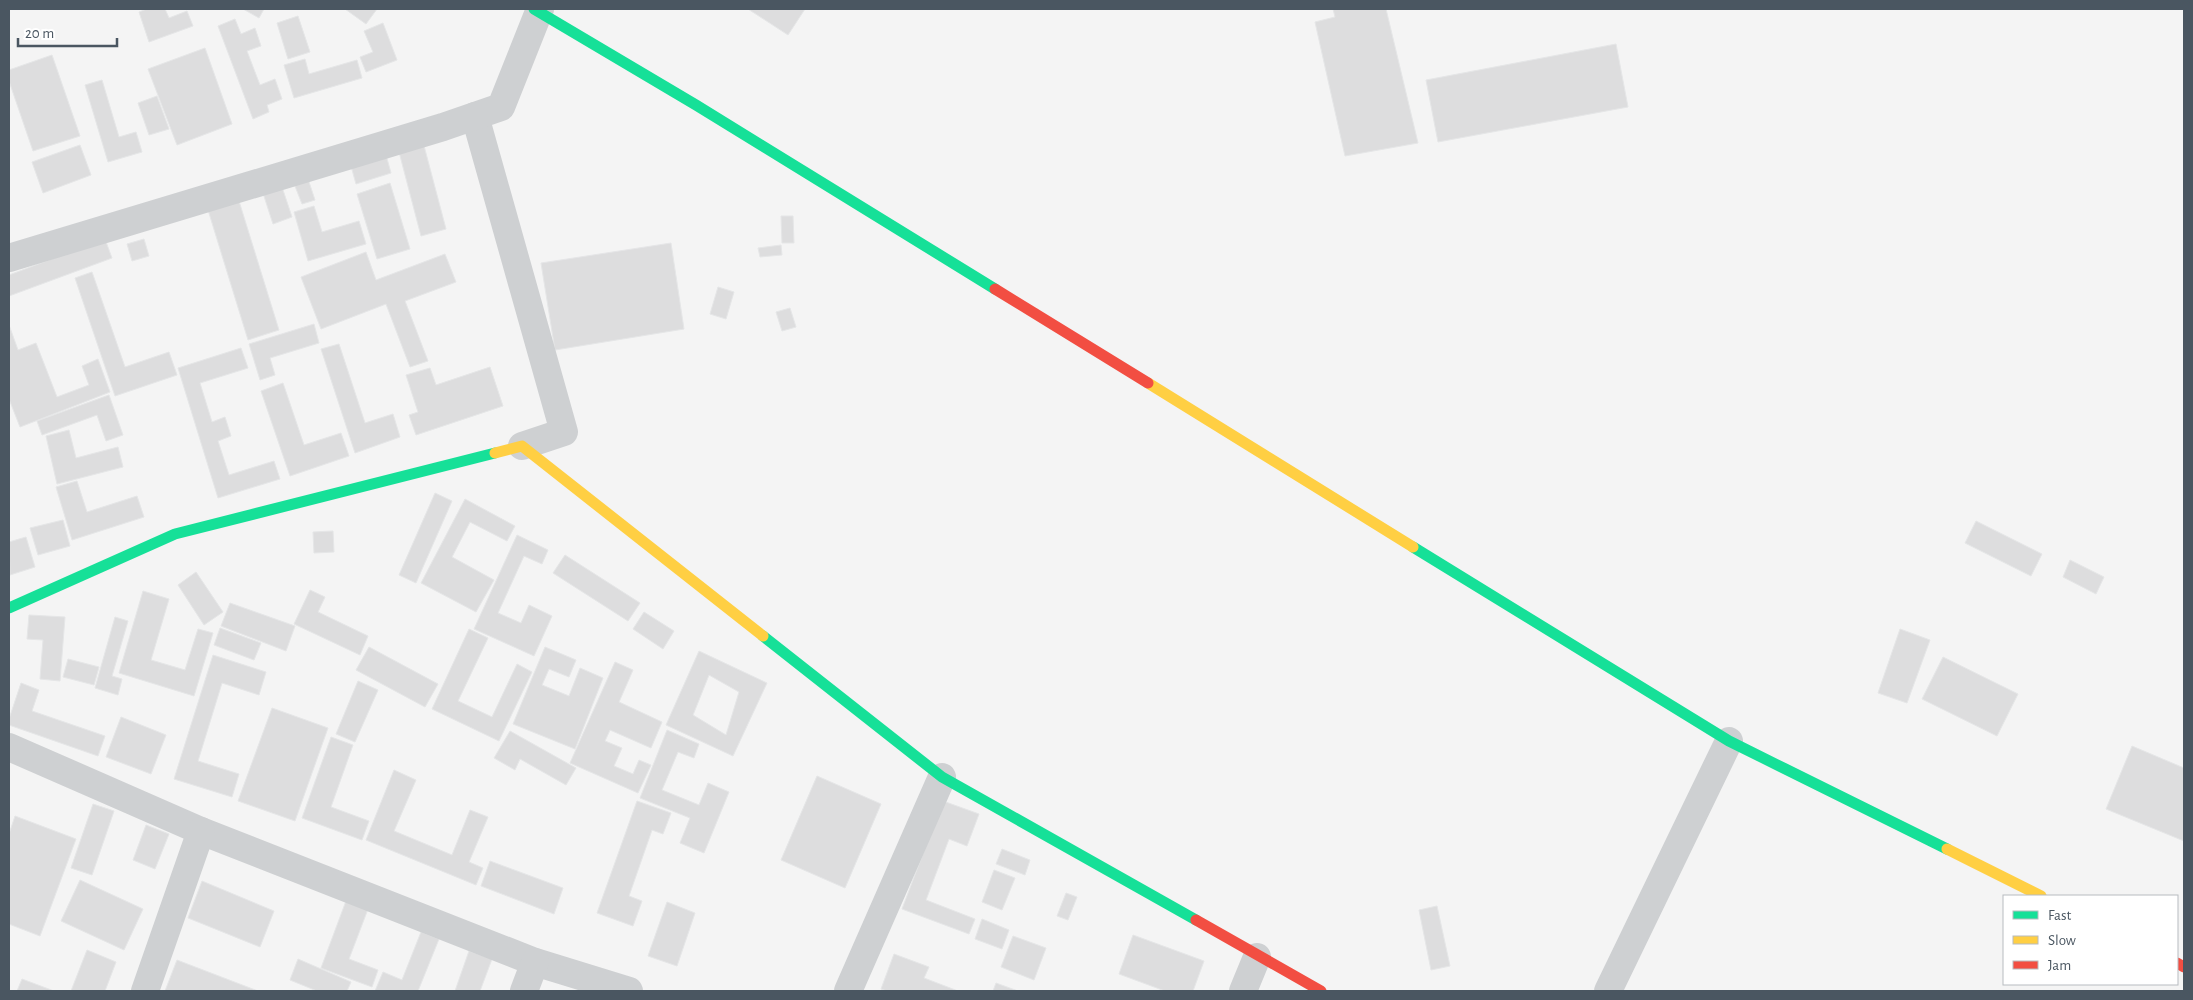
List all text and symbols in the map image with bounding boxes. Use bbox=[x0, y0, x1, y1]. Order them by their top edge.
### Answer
scale bar bbox=[18, 15, 116, 47]
text: 20 m bbox=[25, 26, 54, 41]
legend bbox=[2003, 895, 2178, 985]
text: Fast bbox=[2048, 908, 2072, 923]
text: Slow bbox=[2048, 933, 2076, 948]
text: Jam bbox=[2048, 958, 2071, 973]

